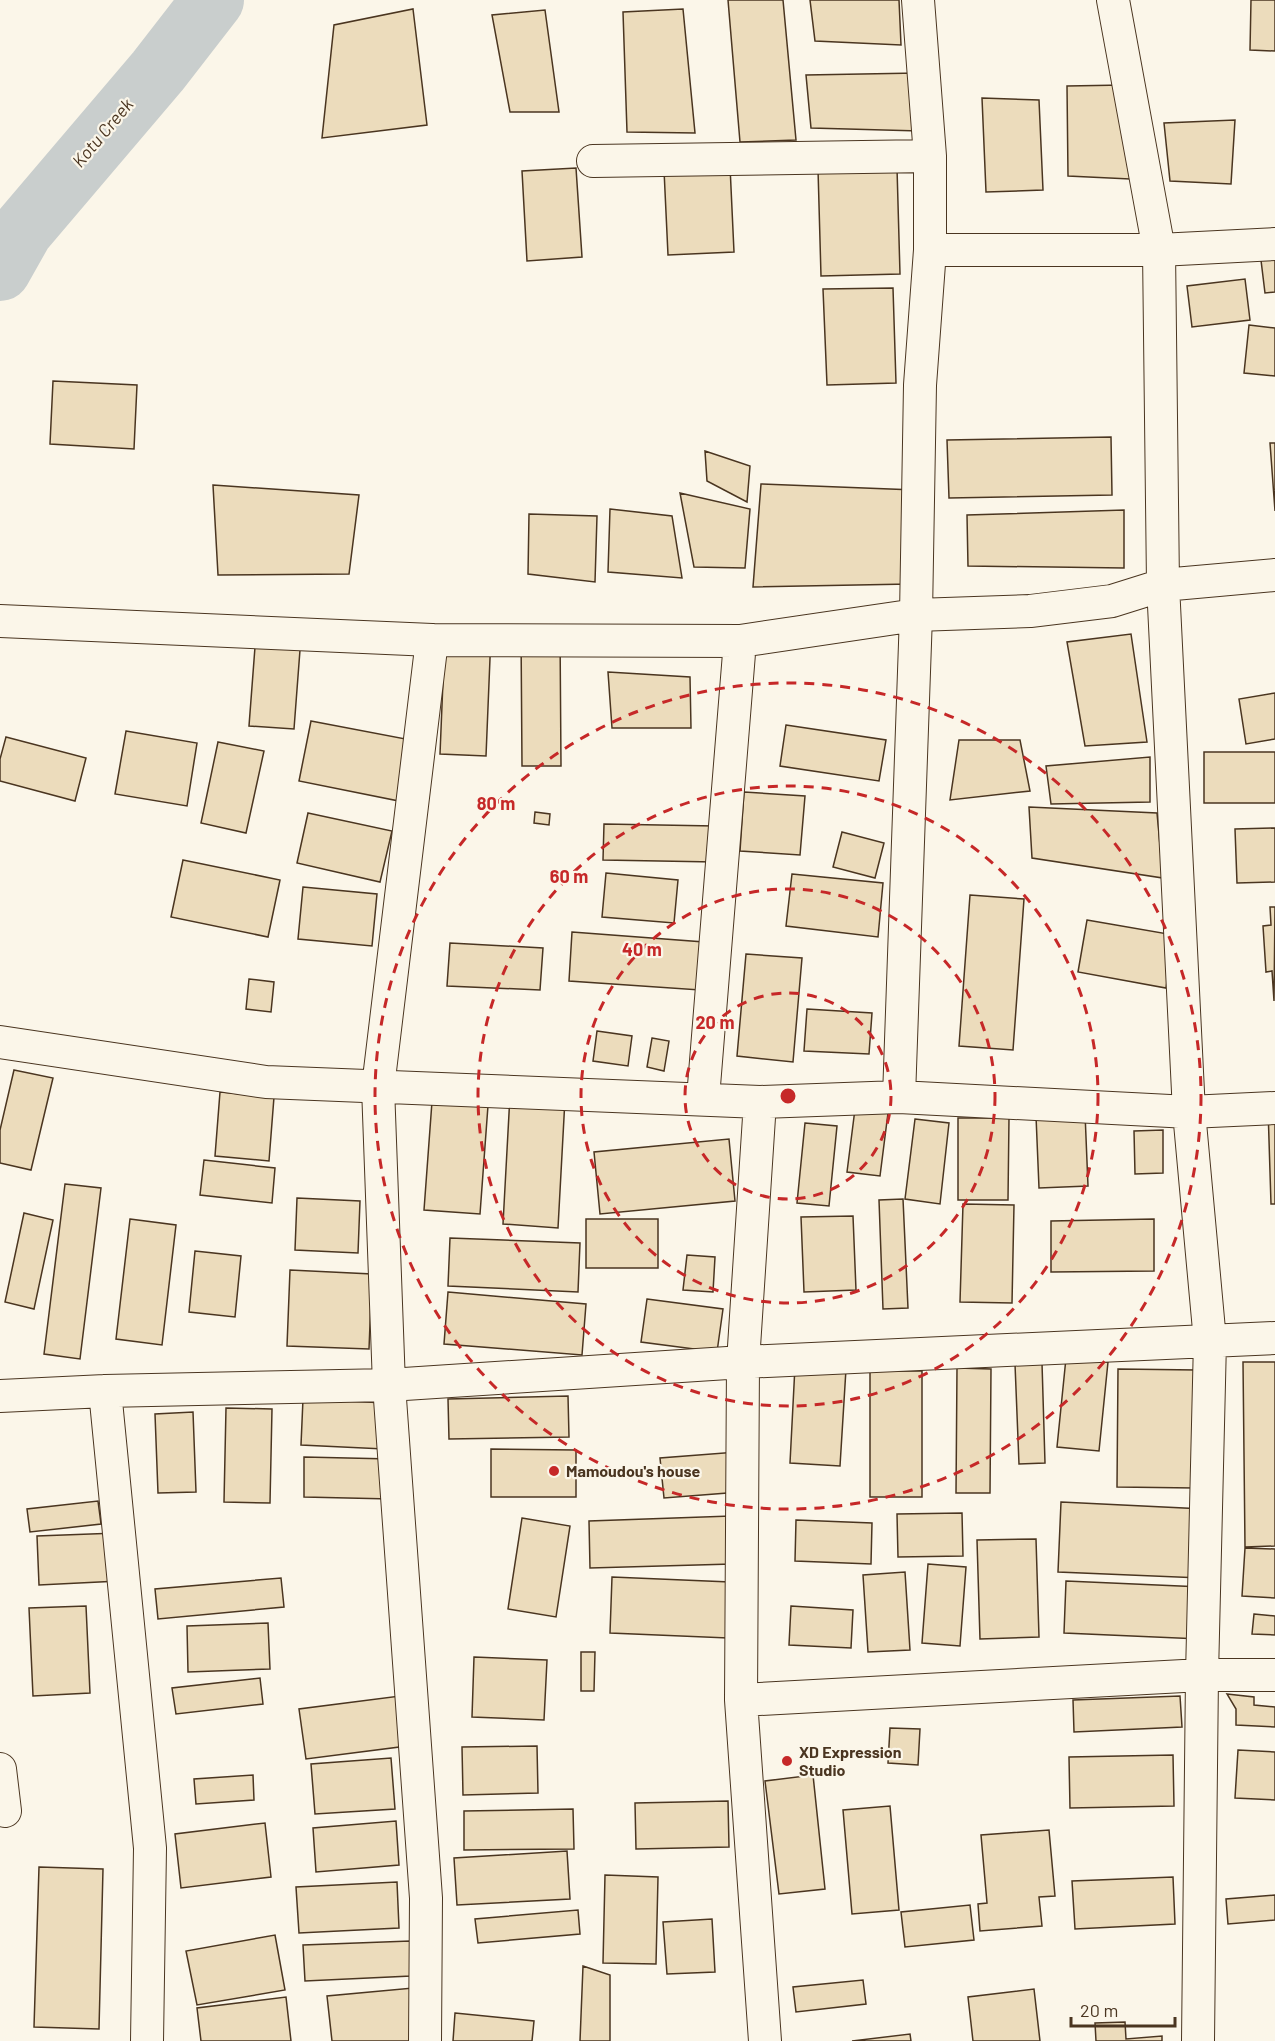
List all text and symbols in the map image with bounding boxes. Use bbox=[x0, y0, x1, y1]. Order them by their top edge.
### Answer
water label: Kotu Creek bbox=[67, 93, 138, 171]
text: 80 m bbox=[477, 792, 515, 814]
text: 60 m bbox=[550, 865, 588, 887]
text: 40 m bbox=[622, 938, 662, 960]
text: 20 m bbox=[696, 1011, 734, 1033]
centre of rings bbox=[778, 1086, 798, 1106]
place label: Mamoudou's house bbox=[566, 1461, 700, 1480]
marker: Mamoudou's house bbox=[547, 1464, 561, 1478]
place label: XD Expression Studio bbox=[799, 1742, 901, 1779]
marker: XD Expression Studio bbox=[780, 1754, 794, 1768]
scale bar bbox=[1071, 1990, 1174, 2028]
text: 20 m bbox=[1080, 1999, 1118, 2021]

